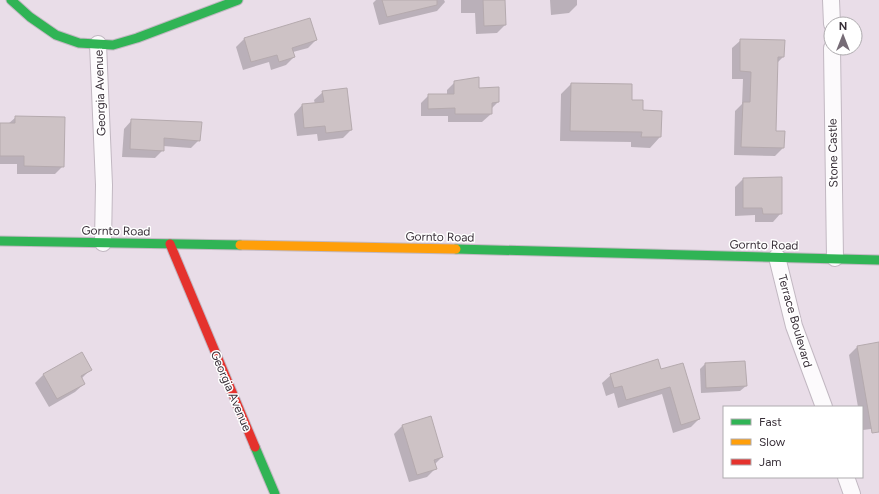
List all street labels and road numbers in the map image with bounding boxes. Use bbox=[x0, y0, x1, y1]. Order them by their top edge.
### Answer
street label: Georgia Avenue bbox=[91, 49, 108, 136]
street label: Stone Castle bbox=[825, 118, 841, 188]
street label: Gornto Road bbox=[81, 223, 151, 239]
street label: Gornto Road bbox=[405, 229, 475, 245]
street label: Gornto Road bbox=[729, 237, 799, 253]
street label: Terrace Boulevard bbox=[775, 273, 815, 369]
street label: Georgia Avenue bbox=[208, 349, 254, 434]

